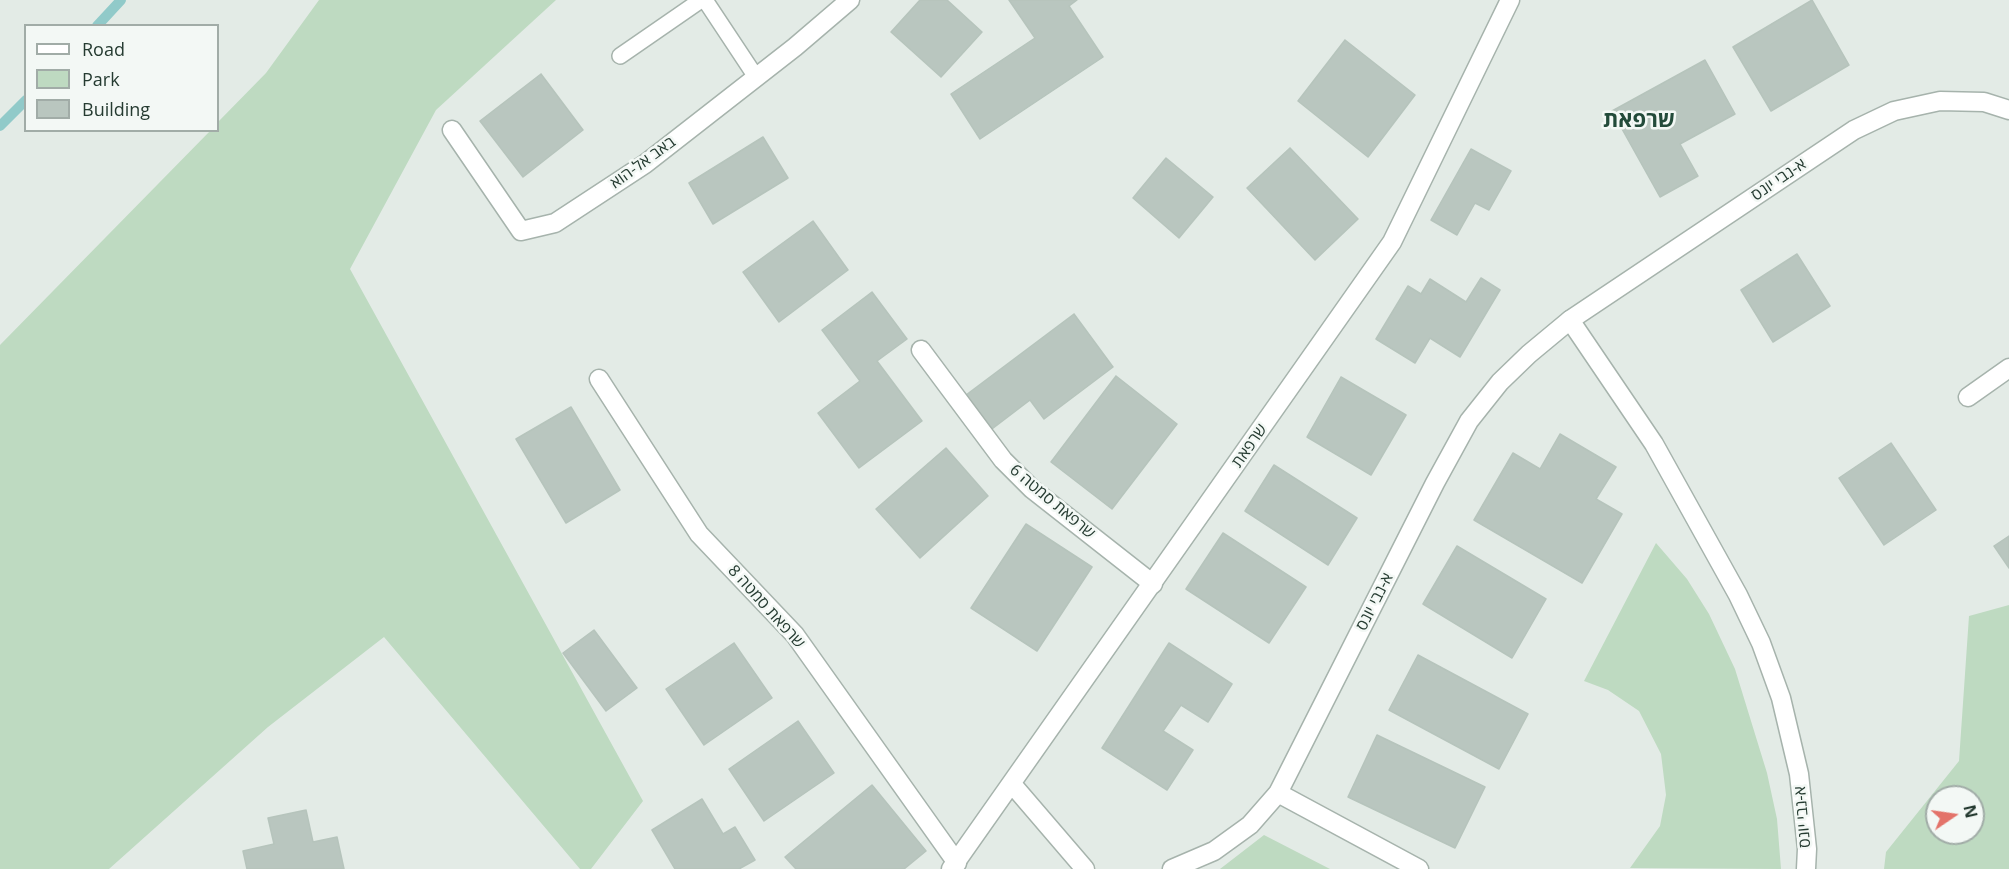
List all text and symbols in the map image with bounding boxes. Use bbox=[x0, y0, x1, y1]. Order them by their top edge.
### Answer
legend bbox=[24, 24, 219, 132]
text: Road bbox=[82, 37, 125, 61]
text: Park bbox=[82, 67, 120, 91]
text: Building bbox=[82, 97, 150, 121]
district label: שרפאת bbox=[1603, 108, 1675, 134]
street label: באב אל-הוא bbox=[607, 133, 679, 193]
street label: א-נבי יונס bbox=[1748, 155, 1810, 205]
street label: שרפאת bbox=[1228, 421, 1272, 471]
street label: שרפאת סמטה 6 bbox=[1005, 461, 1099, 543]
street label: שרפאת סמטה 8 bbox=[724, 561, 808, 653]
street label: א-נבי יונס bbox=[1352, 570, 1398, 634]
street label: א-נבי יונס bbox=[1791, 785, 1815, 849]
north arrow bbox=[1925, 785, 1985, 845]
text: N bbox=[1958, 803, 1983, 820]

